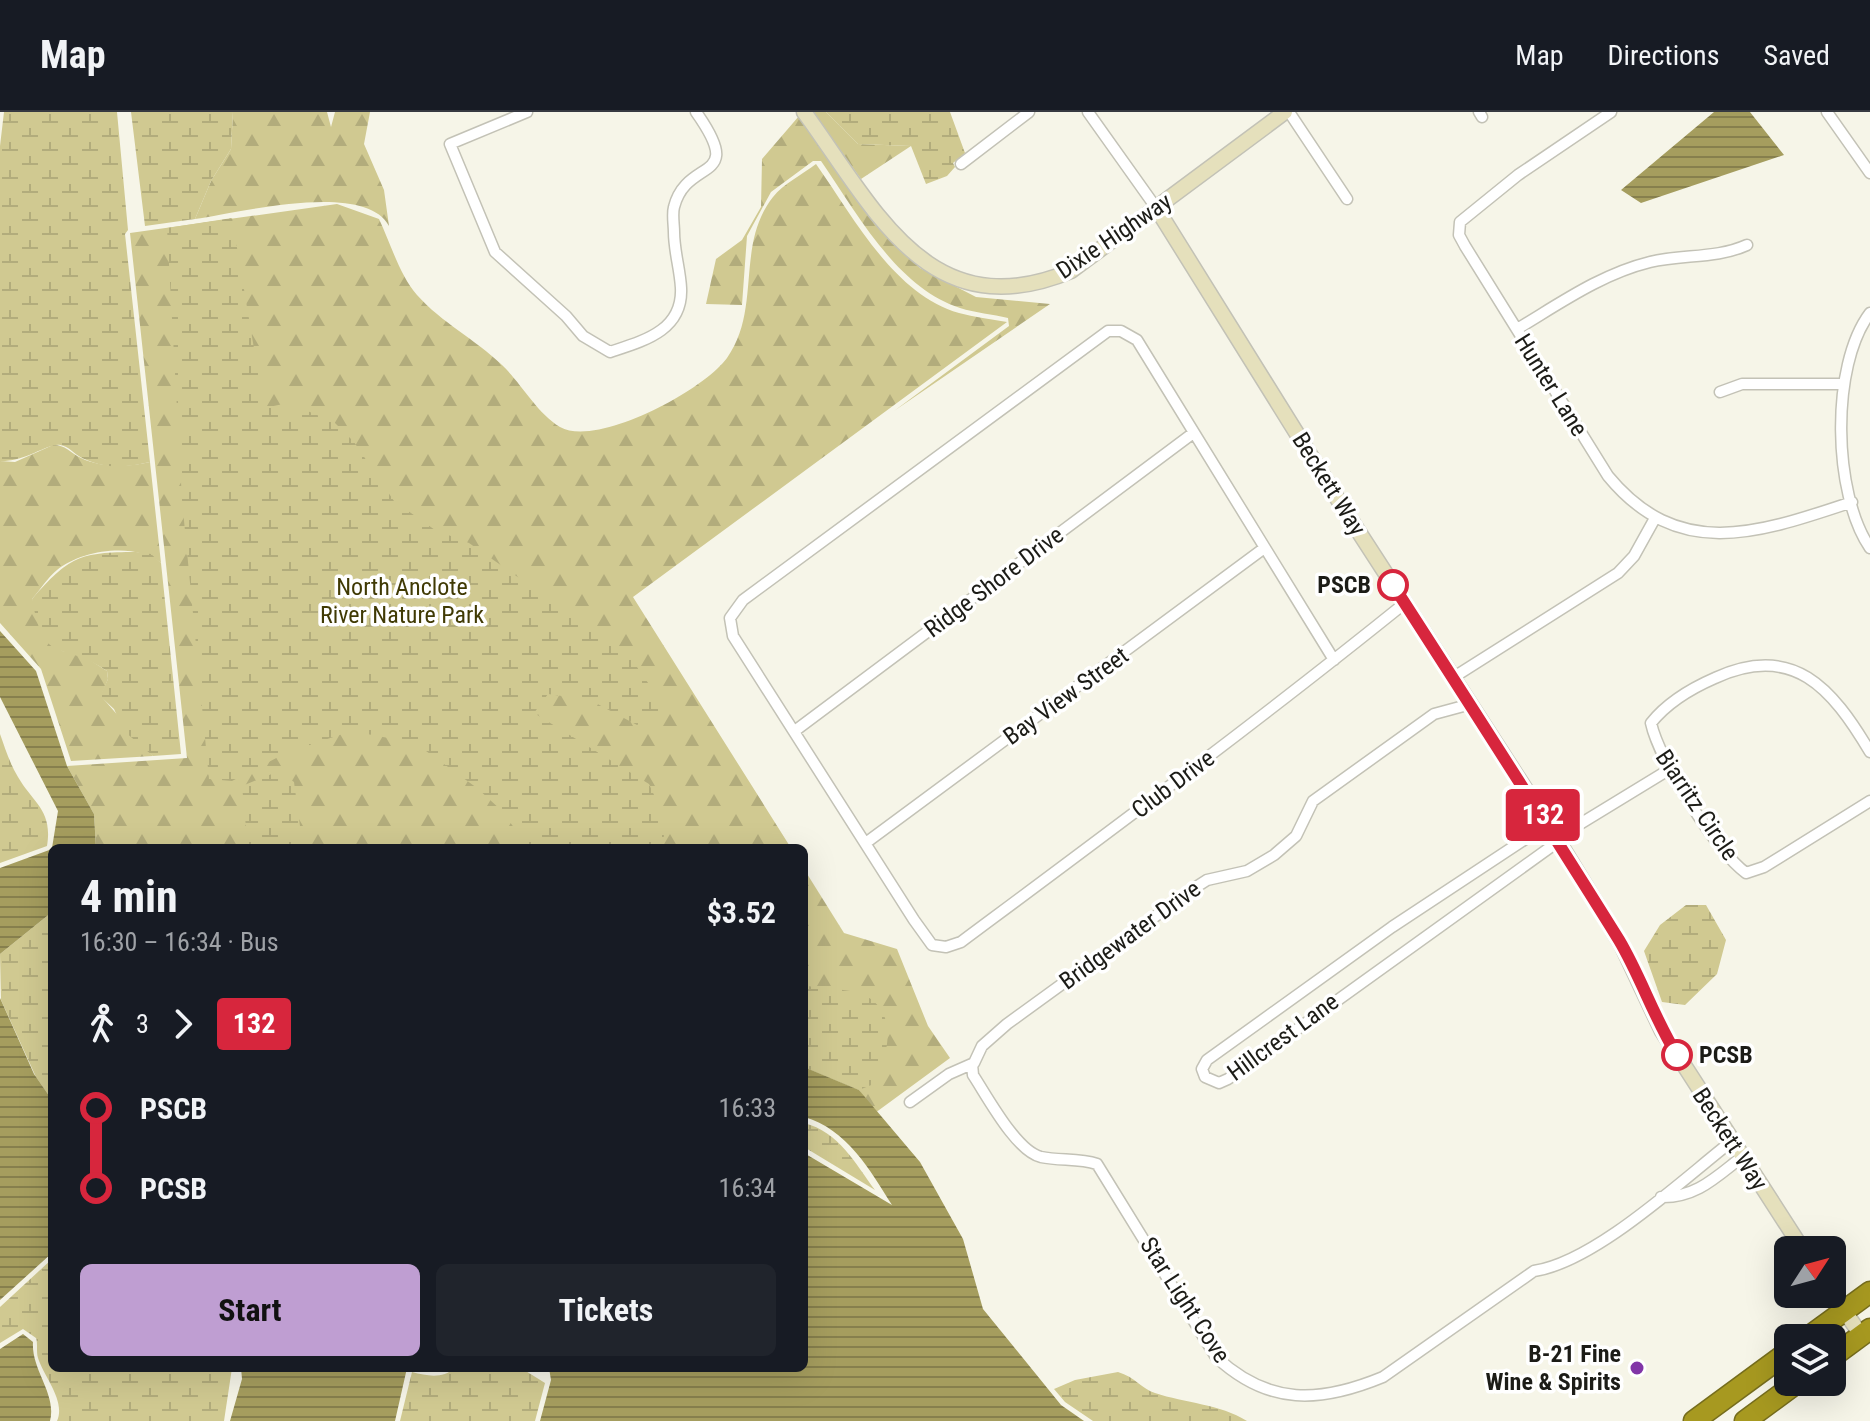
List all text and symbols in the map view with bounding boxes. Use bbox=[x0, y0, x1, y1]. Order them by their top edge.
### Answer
text: Map bbox=[40, 33, 106, 77]
text: Map bbox=[1515, 39, 1564, 72]
text: Directions bbox=[1608, 39, 1719, 72]
text: Saved bbox=[1763, 39, 1830, 72]
street label: Dixie Highway bbox=[1051, 187, 1177, 285]
street label: Hunter Lane bbox=[1509, 329, 1593, 441]
street label: Beckett Way bbox=[1286, 427, 1372, 541]
street label: Ridge Shore Drive bbox=[919, 521, 1069, 643]
marker: PSCB bbox=[1378, 570, 1408, 600]
place label: PSCB bbox=[1317, 571, 1371, 599]
park label: North Anclote River Nature Park bbox=[320, 573, 484, 629]
street label: Bay View Street bbox=[998, 641, 1134, 751]
street label: Club Drive bbox=[1126, 744, 1220, 824]
street label: Biarritz Circle bbox=[1650, 744, 1744, 866]
line badge: 132 bbox=[1497, 789, 1589, 841]
text: 132 bbox=[1522, 798, 1564, 831]
text: 4 min bbox=[80, 871, 178, 923]
street label: Bridgewater Drive bbox=[1054, 875, 1206, 995]
text: $3.52 bbox=[707, 895, 776, 930]
text: 16:30 – 16:34 · Bus bbox=[80, 927, 279, 957]
street label: Hillcrest Lane bbox=[1222, 987, 1344, 1087]
icon: walk bbox=[80, 1002, 124, 1046]
icon: forward bbox=[161, 1002, 205, 1046]
text: 132 bbox=[233, 1007, 275, 1040]
text: 3 bbox=[136, 1009, 149, 1039]
marker: PCSB bbox=[1662, 1040, 1692, 1070]
place label: PCSB bbox=[1699, 1041, 1753, 1069]
street label: Beckett Way bbox=[1687, 1083, 1773, 1195]
text: PSCB bbox=[140, 1091, 207, 1126]
text: 16:33 bbox=[719, 1093, 776, 1123]
text: PCSB bbox=[140, 1171, 207, 1206]
text: 16:34 bbox=[719, 1173, 776, 1203]
street label: Star Light Cove bbox=[1134, 1232, 1236, 1368]
north arrow bbox=[1774, 1236, 1846, 1308]
map controls bbox=[1774, 1236, 1846, 1396]
button: Start bbox=[80, 1264, 420, 1356]
button: Tickets bbox=[436, 1264, 776, 1356]
button: layers bbox=[1774, 1324, 1846, 1396]
place label: B-21 Fine Wine & Spirits bbox=[1486, 1340, 1621, 1396]
marker: B-21 Fine Wine & Spirits bbox=[1628, 1359, 1646, 1377]

